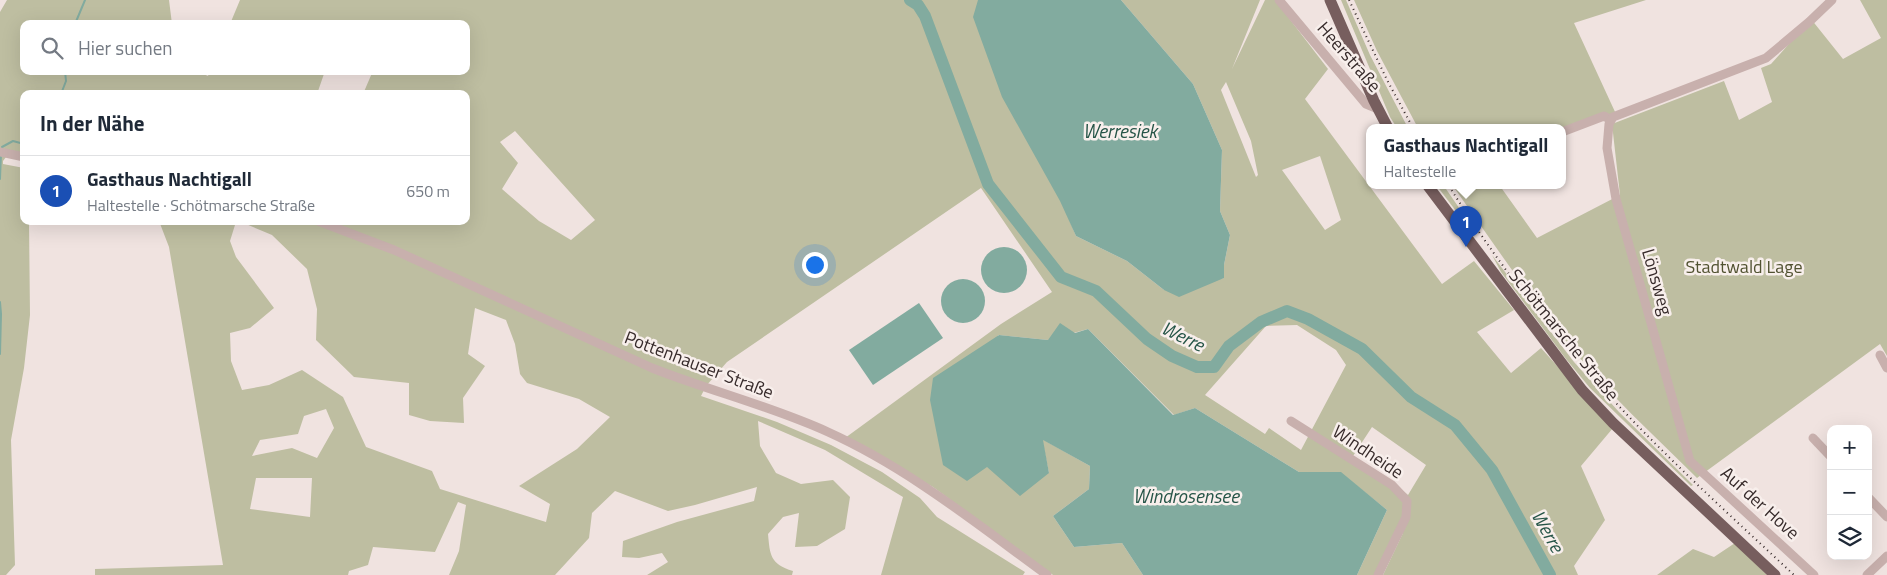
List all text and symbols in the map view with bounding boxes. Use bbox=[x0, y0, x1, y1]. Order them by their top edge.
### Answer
street label: Heerstraße bbox=[1311, 15, 1388, 98]
search box bbox=[20, 20, 470, 75]
text: Hier suchen bbox=[78, 33, 173, 62]
icon: search bbox=[38, 34, 66, 62]
text: In der Nähe bbox=[40, 107, 145, 139]
water label: Werresiek bbox=[1083, 116, 1160, 145]
popup bbox=[1366, 124, 1566, 189]
text: Gasthaus Nachtigall bbox=[1384, 130, 1548, 159]
text: Haltestelle bbox=[1384, 159, 1456, 183]
text: Gasthaus Nachtigall bbox=[87, 164, 252, 193]
text: 1 bbox=[52, 179, 60, 203]
text: 650 m bbox=[406, 179, 450, 203]
text: Haltestelle · Schötmarsche Straße bbox=[87, 193, 315, 217]
pin: 1 bbox=[1450, 206, 1482, 247]
street label: Lönsweg bbox=[1635, 245, 1680, 318]
your location bbox=[802, 252, 828, 278]
park label: Stadtwald Lage bbox=[1685, 253, 1803, 280]
street label: Schötmarsche Straße bbox=[1503, 263, 1626, 406]
water label: Werre bbox=[1157, 313, 1211, 359]
street label: Pottenhauser Straße bbox=[621, 324, 778, 405]
street label: Windheide bbox=[1327, 418, 1409, 485]
map controls bbox=[1827, 425, 1872, 560]
button: + bbox=[1827, 425, 1872, 470]
street label: Auf der Hove bbox=[1715, 460, 1806, 545]
button: − bbox=[1827, 470, 1872, 515]
water label: Windrosensee bbox=[1133, 481, 1240, 510]
water label: Werre bbox=[1525, 504, 1573, 558]
button: layers bbox=[1827, 515, 1872, 560]

